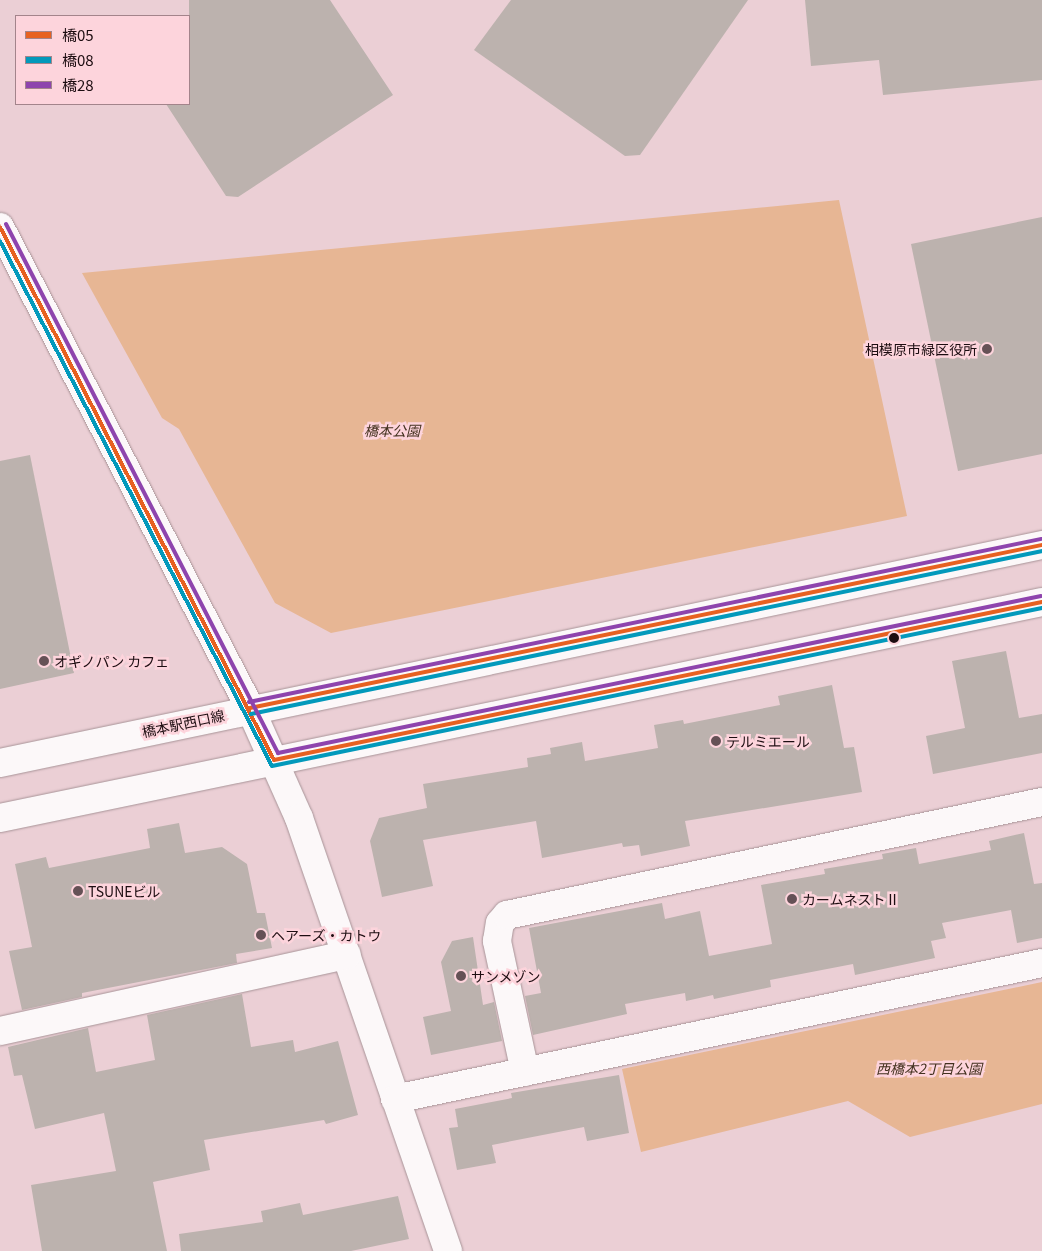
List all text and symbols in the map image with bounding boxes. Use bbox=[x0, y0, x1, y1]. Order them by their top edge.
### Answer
legend bbox=[15, 15, 190, 105]
text: 橋05 bbox=[62, 24, 94, 45]
text: 橋08 bbox=[62, 49, 94, 70]
text: 橋28 bbox=[62, 74, 94, 95]
place label: 相模原市緑区役所 bbox=[865, 341, 977, 357]
marker: 相模原市緑区役所 bbox=[981, 343, 993, 355]
park label: 橋本公園 bbox=[364, 422, 420, 438]
unlabelled marker bbox=[889, 633, 899, 643]
place label: オギノパン カフェ bbox=[54, 653, 169, 669]
marker: オギノパン カフェ bbox=[38, 655, 50, 667]
street label: 橋本駅西口線 bbox=[140, 706, 226, 740]
place label: テルミエール bbox=[726, 733, 810, 749]
marker: テルミエール bbox=[710, 735, 722, 747]
place label: TSUNEビル bbox=[88, 883, 161, 899]
marker: TSUNEビル bbox=[72, 885, 84, 897]
place label: カームネストⅡ bbox=[802, 891, 900, 907]
marker: カームネストⅡ bbox=[786, 893, 798, 905]
place label: ヘアーズ・カトウ bbox=[271, 927, 382, 943]
marker: ヘアーズ・カトウ bbox=[255, 929, 267, 941]
place label: サンメゾン bbox=[471, 968, 541, 984]
marker: サンメゾン bbox=[455, 970, 467, 982]
park label: 西橋本2丁目公園 bbox=[876, 1060, 982, 1076]

